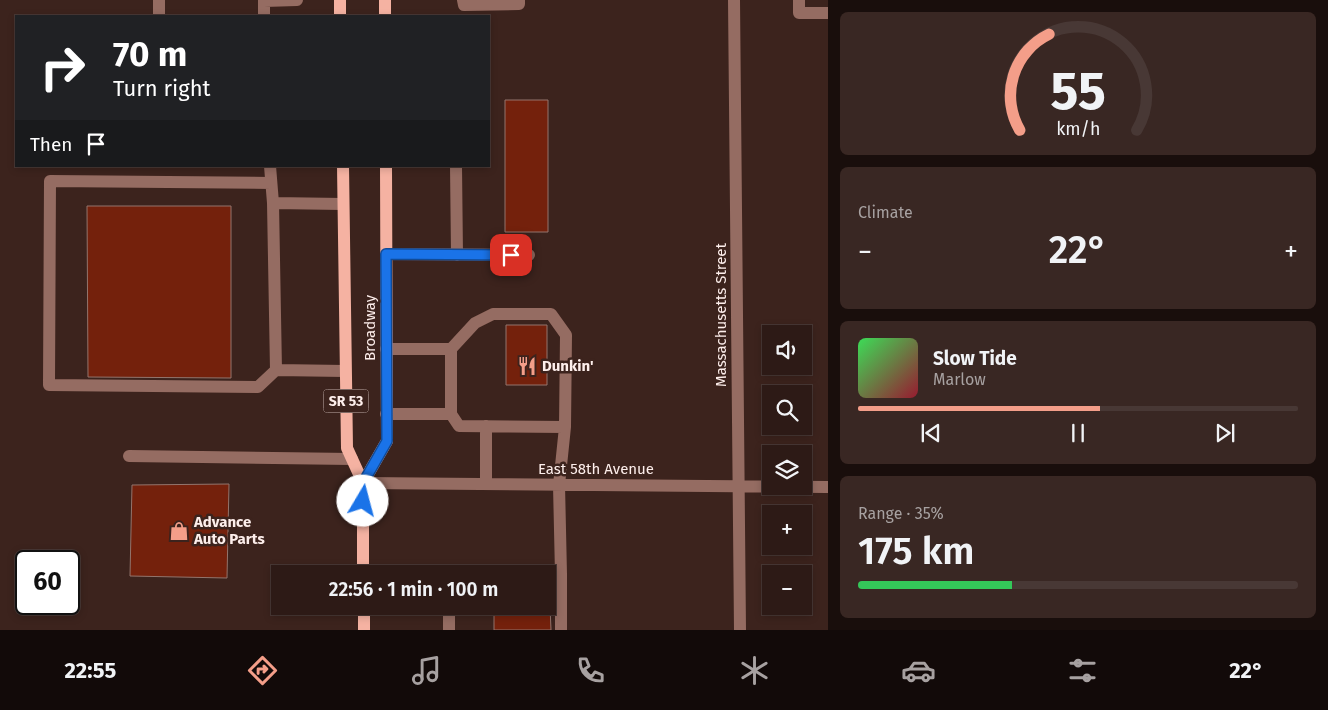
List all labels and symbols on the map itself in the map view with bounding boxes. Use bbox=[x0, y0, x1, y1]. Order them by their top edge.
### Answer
pin bbox=[490, 234, 532, 276]
street label: Massachusetts Street bbox=[712, 242, 730, 387]
street label: Broadway bbox=[361, 294, 379, 361]
restaurant icon: Dunkin' bbox=[516, 355, 538, 377]
place label: Dunkin' bbox=[542, 357, 594, 375]
road number: SR 53 bbox=[324, 390, 368, 412]
street label: East 58th Avenue bbox=[538, 460, 654, 478]
position arrow bbox=[336, 474, 388, 526]
place label: Advance Auto Parts bbox=[193, 513, 265, 548]
shop icon: Advance Auto Parts bbox=[168, 520, 190, 542]
speed limit sign: 60 bbox=[15, 550, 80, 615]

